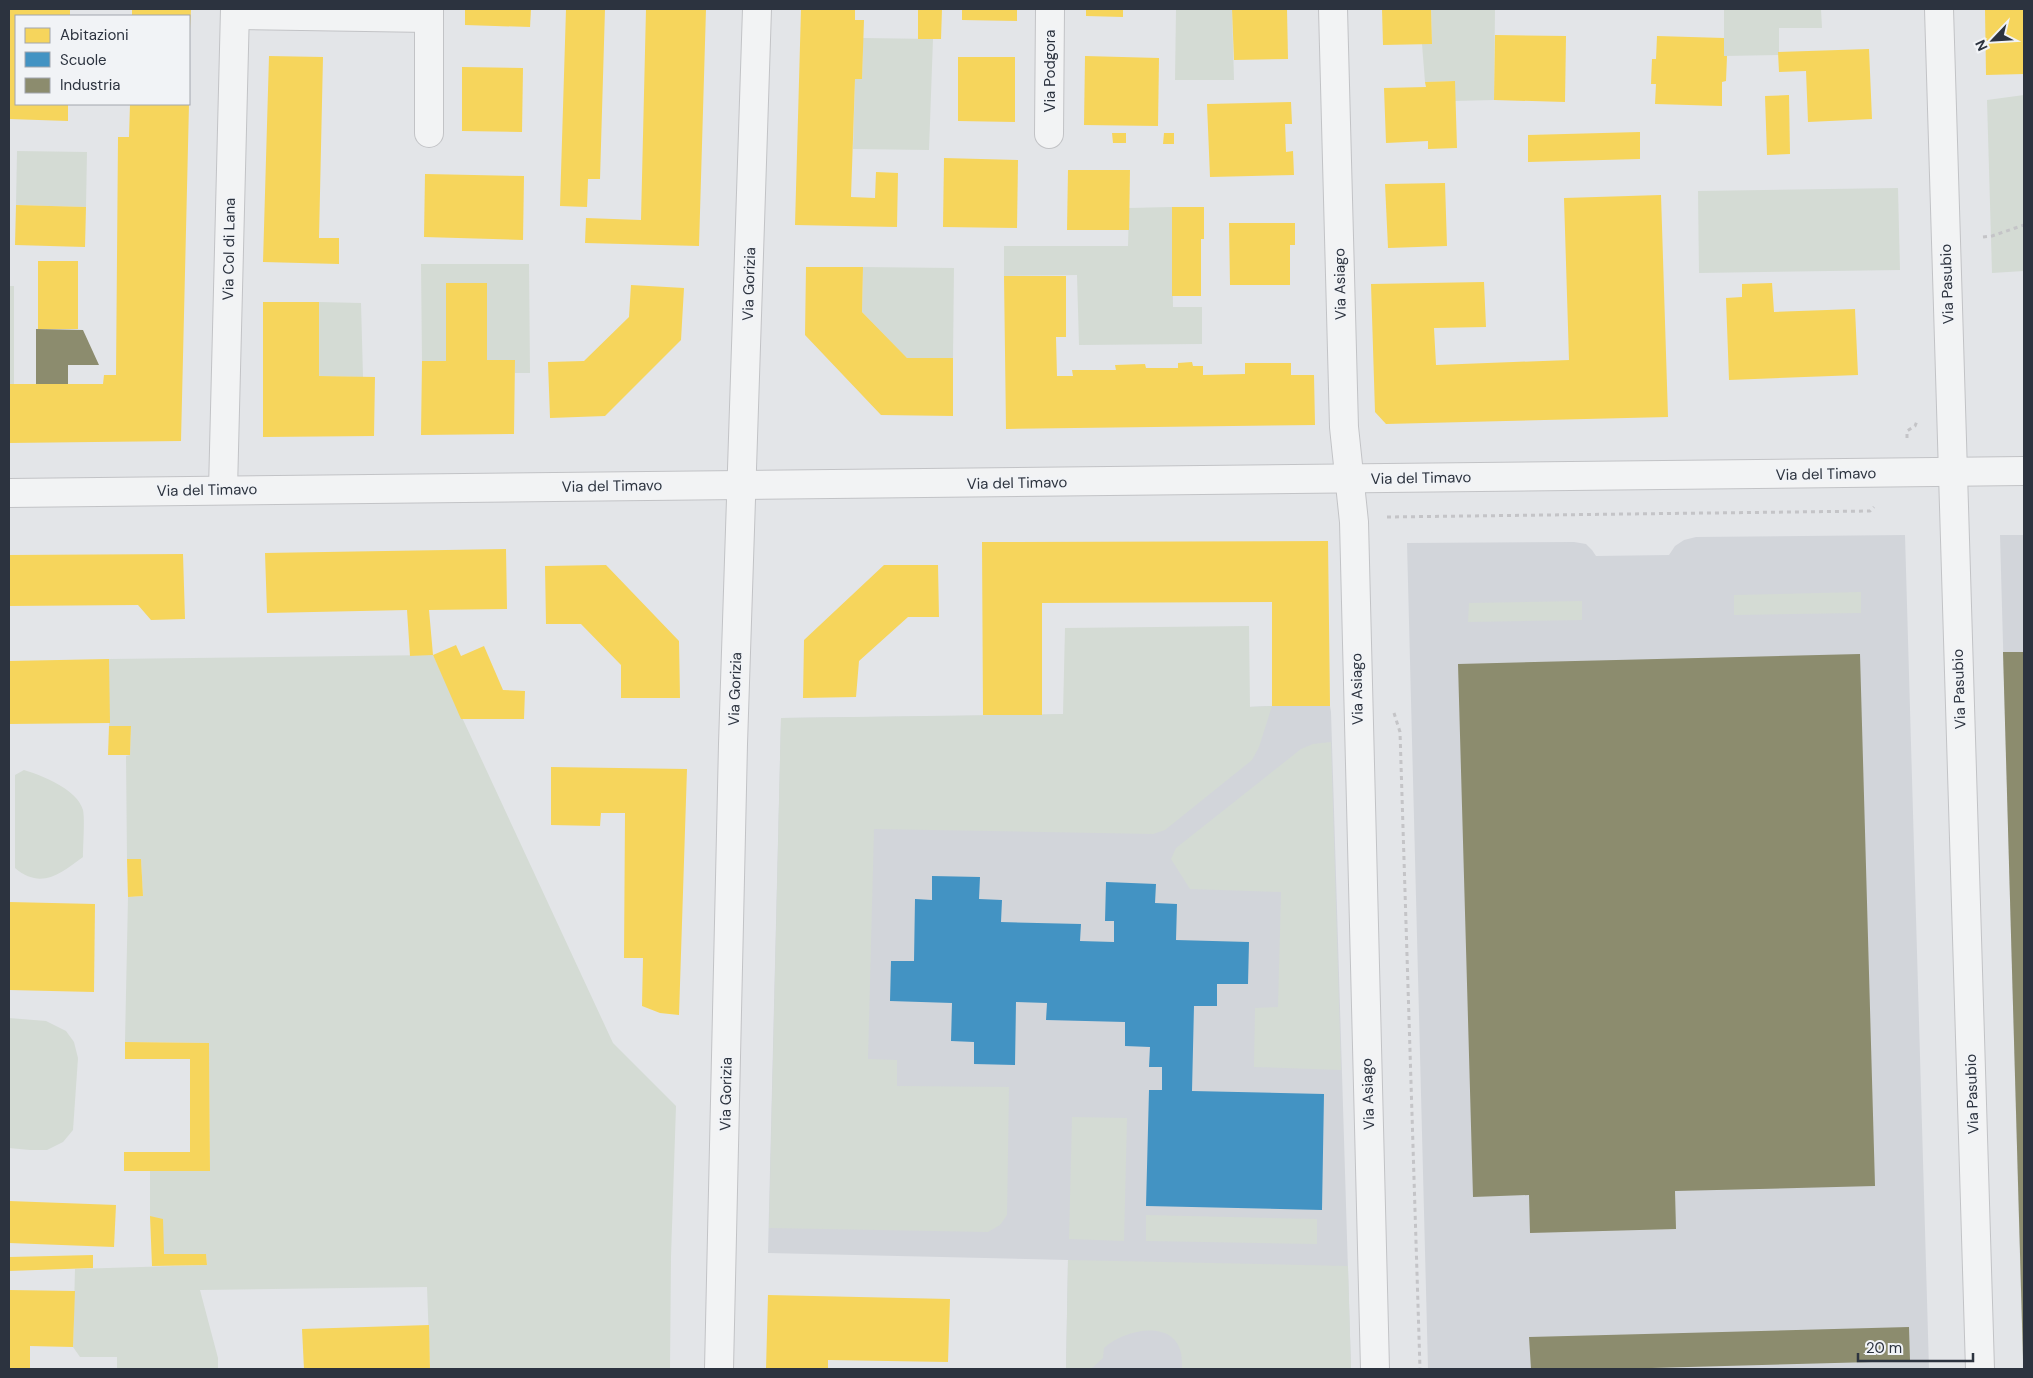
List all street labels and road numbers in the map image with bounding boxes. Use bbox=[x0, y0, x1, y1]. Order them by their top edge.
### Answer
street label: Via Podgora bbox=[1040, 29, 1060, 113]
street label: Via Col di Lana bbox=[218, 198, 240, 300]
street label: Via Pasubio bbox=[1936, 243, 1958, 324]
street label: Via Gorizia bbox=[738, 247, 760, 321]
street label: Via Asiago bbox=[1329, 248, 1351, 320]
street label: Via del Timavo bbox=[1775, 463, 1877, 485]
street label: Via del Timavo bbox=[1370, 467, 1472, 489]
street label: Via del Timavo bbox=[966, 472, 1068, 494]
street label: Via del Timavo bbox=[561, 475, 663, 497]
street label: Via del Timavo bbox=[156, 479, 258, 501]
street label: Via Pasubio bbox=[1948, 648, 1970, 729]
street label: Via Gorizia bbox=[724, 652, 746, 726]
street label: Via Asiago bbox=[1346, 653, 1368, 725]
street label: Via Pasubio bbox=[1961, 1053, 1983, 1134]
street label: Via Gorizia bbox=[715, 1057, 737, 1131]
street label: Via Asiago bbox=[1357, 1058, 1379, 1130]

